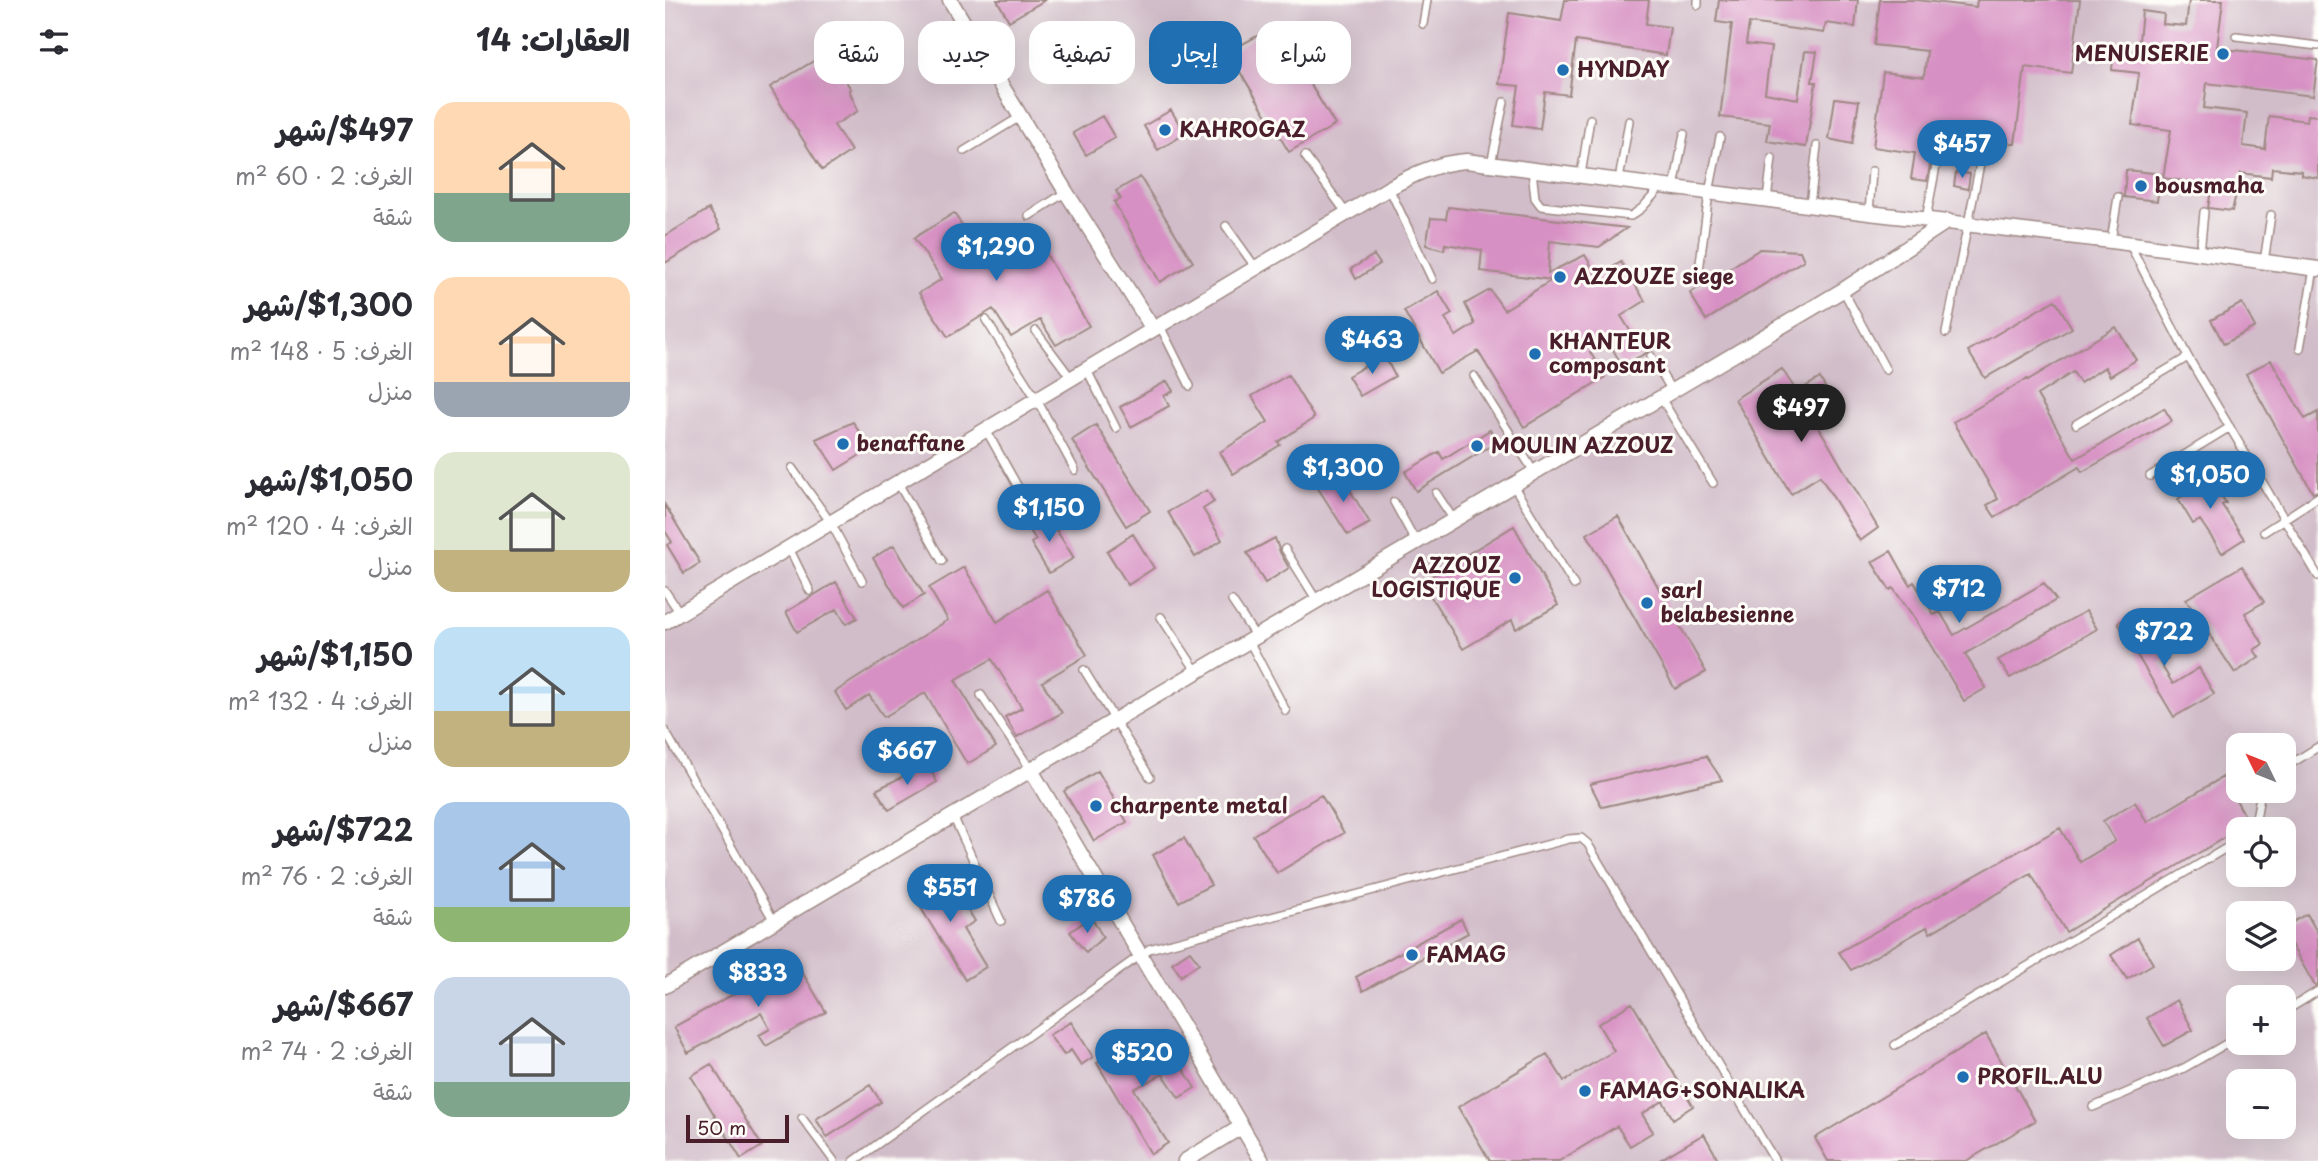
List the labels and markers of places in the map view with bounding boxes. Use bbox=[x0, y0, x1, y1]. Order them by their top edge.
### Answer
place label: MENUISERIE bbox=[2075, 36, 2209, 68]
marker: MENUISERIE bbox=[2215, 46, 2231, 62]
place label: HYNDAY bbox=[1577, 52, 1670, 84]
marker: HYNDAY bbox=[1555, 62, 1571, 78]
place label: KAHROGAZ bbox=[1179, 112, 1306, 144]
pin: $457 bbox=[1921, 120, 2003, 180]
marker: KAHROGAZ bbox=[1157, 122, 1173, 138]
place label: bousmaha bbox=[2155, 168, 2265, 200]
marker: bousmaha bbox=[2133, 178, 2149, 194]
pin: $1,290 bbox=[939, 224, 1053, 283]
place label: AZZOUZE siege bbox=[1573, 259, 1734, 291]
marker: AZZOUZE siege bbox=[1552, 269, 1568, 285]
pin: $463 bbox=[1331, 316, 1413, 376]
place label: KHANTEUR composant bbox=[1549, 324, 1671, 380]
marker: KHANTEUR composant bbox=[1527, 346, 1543, 362]
pin: $497 bbox=[1760, 384, 1842, 444]
place label: benaffane bbox=[857, 426, 965, 458]
place label: MOULIN AZZOUZ bbox=[1491, 428, 1673, 460]
marker: benaffane bbox=[835, 436, 851, 452]
marker: MOULIN AZZOUZ bbox=[1469, 438, 1485, 454]
pin: $1,300 bbox=[1286, 444, 1400, 504]
pin: $1,050 bbox=[2153, 452, 2267, 511]
pin: $1,150 bbox=[992, 484, 1106, 544]
place label: AZZOUZ LOGISTIQUE bbox=[1371, 548, 1501, 604]
pin: $712 bbox=[1918, 566, 2000, 625]
marker: AZZOUZ LOGISTIQUE bbox=[1507, 570, 1523, 586]
place label: sarl belabesienne bbox=[1661, 573, 1794, 629]
marker: sarl belabesienne bbox=[1639, 595, 1655, 611]
pin: $722 bbox=[2123, 608, 2205, 668]
pin: $667 bbox=[866, 728, 948, 787]
place label: charpente metal bbox=[1110, 788, 1288, 820]
marker: charpente metal bbox=[1088, 798, 1104, 814]
pin: $551 bbox=[909, 864, 991, 924]
pin: $786 bbox=[1046, 876, 1128, 935]
place label: FAMAG bbox=[1426, 937, 1506, 969]
marker: FAMAG bbox=[1404, 947, 1420, 963]
pin: $833 bbox=[717, 950, 799, 1009]
pin: $520 bbox=[1101, 1030, 1183, 1089]
place label: PROFIL.ALU bbox=[1977, 1059, 2103, 1091]
marker: PROFIL.ALU bbox=[1955, 1069, 1971, 1085]
place label: FAMAG+SONALIKA bbox=[1599, 1073, 1806, 1105]
marker: FAMAG+SONALIKA bbox=[1577, 1083, 1593, 1099]

